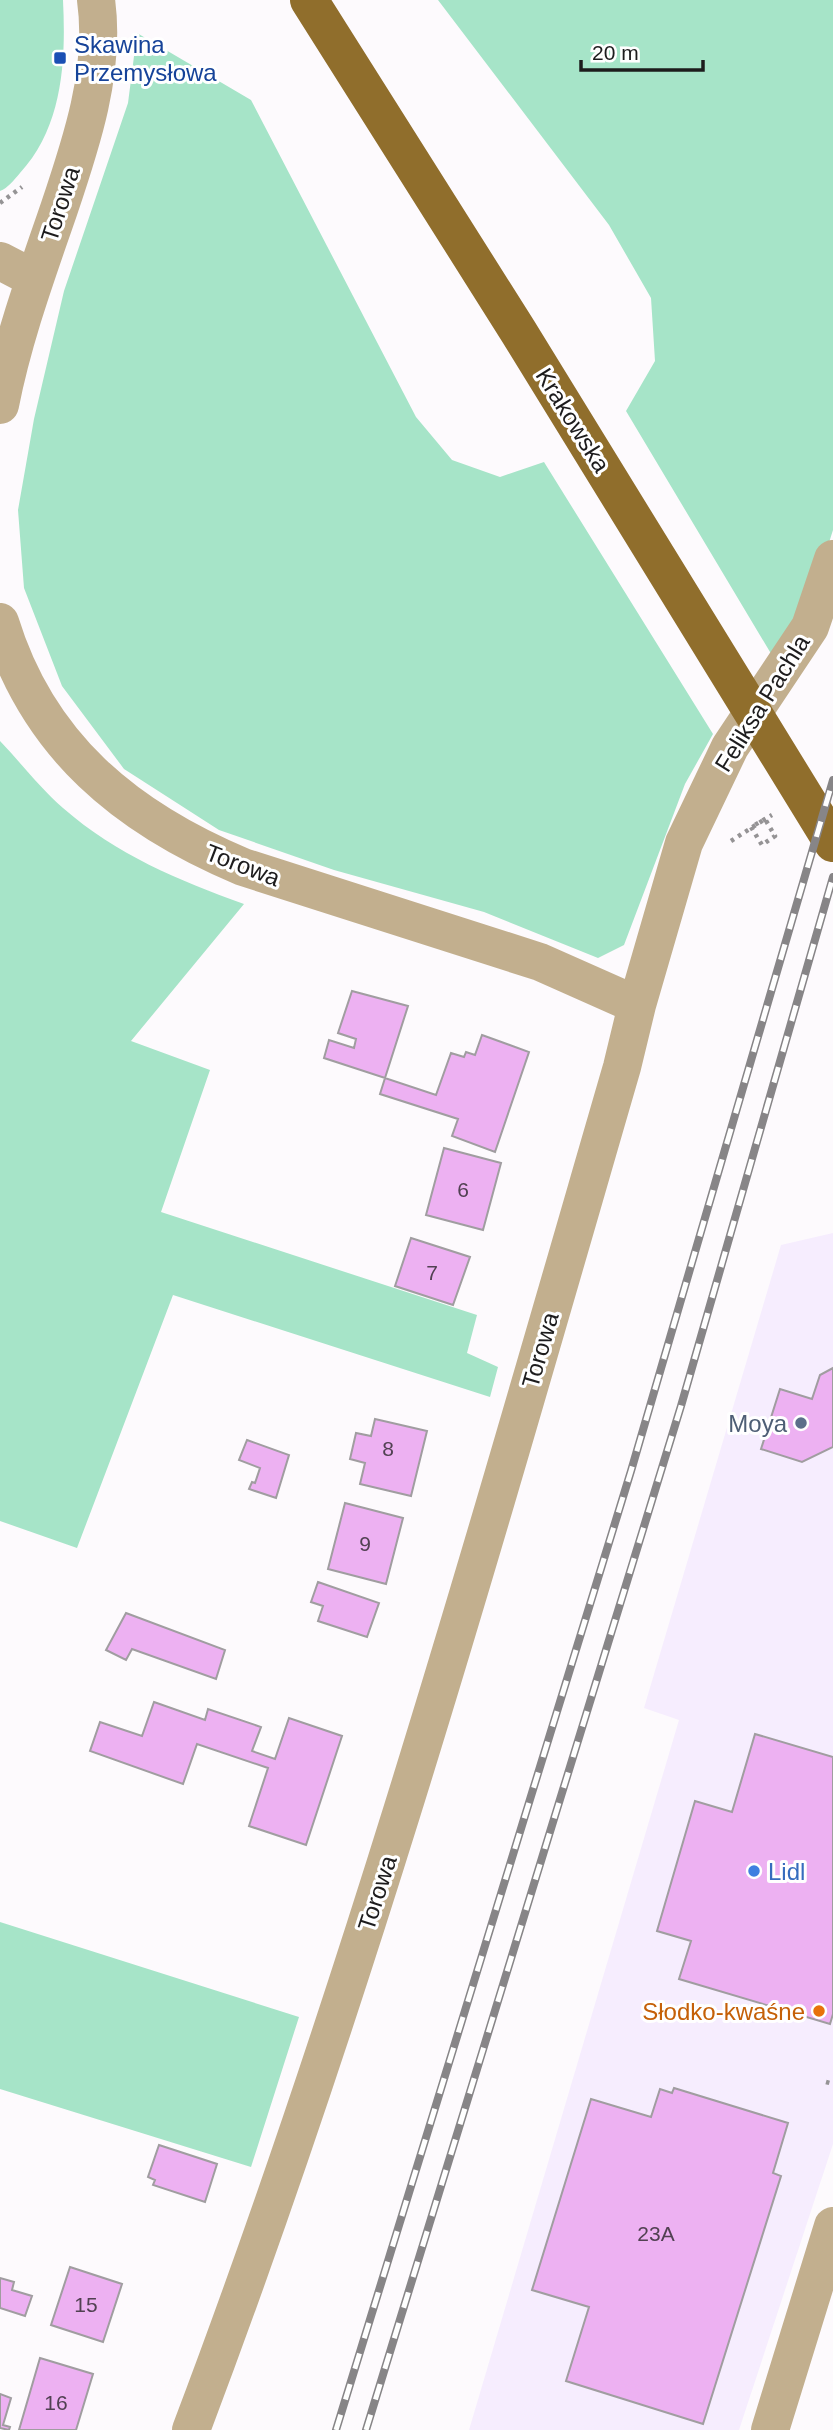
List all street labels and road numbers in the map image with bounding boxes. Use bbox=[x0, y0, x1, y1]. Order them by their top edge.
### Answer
street label: Torowa bbox=[35, 162, 85, 245]
street label: Krakowska bbox=[530, 363, 616, 477]
street label: Feliksa Pachla bbox=[709, 629, 815, 776]
street label: Torowa bbox=[202, 839, 285, 892]
street label: Torowa bbox=[516, 1308, 564, 1391]
street label: Torowa bbox=[352, 1851, 402, 1934]

